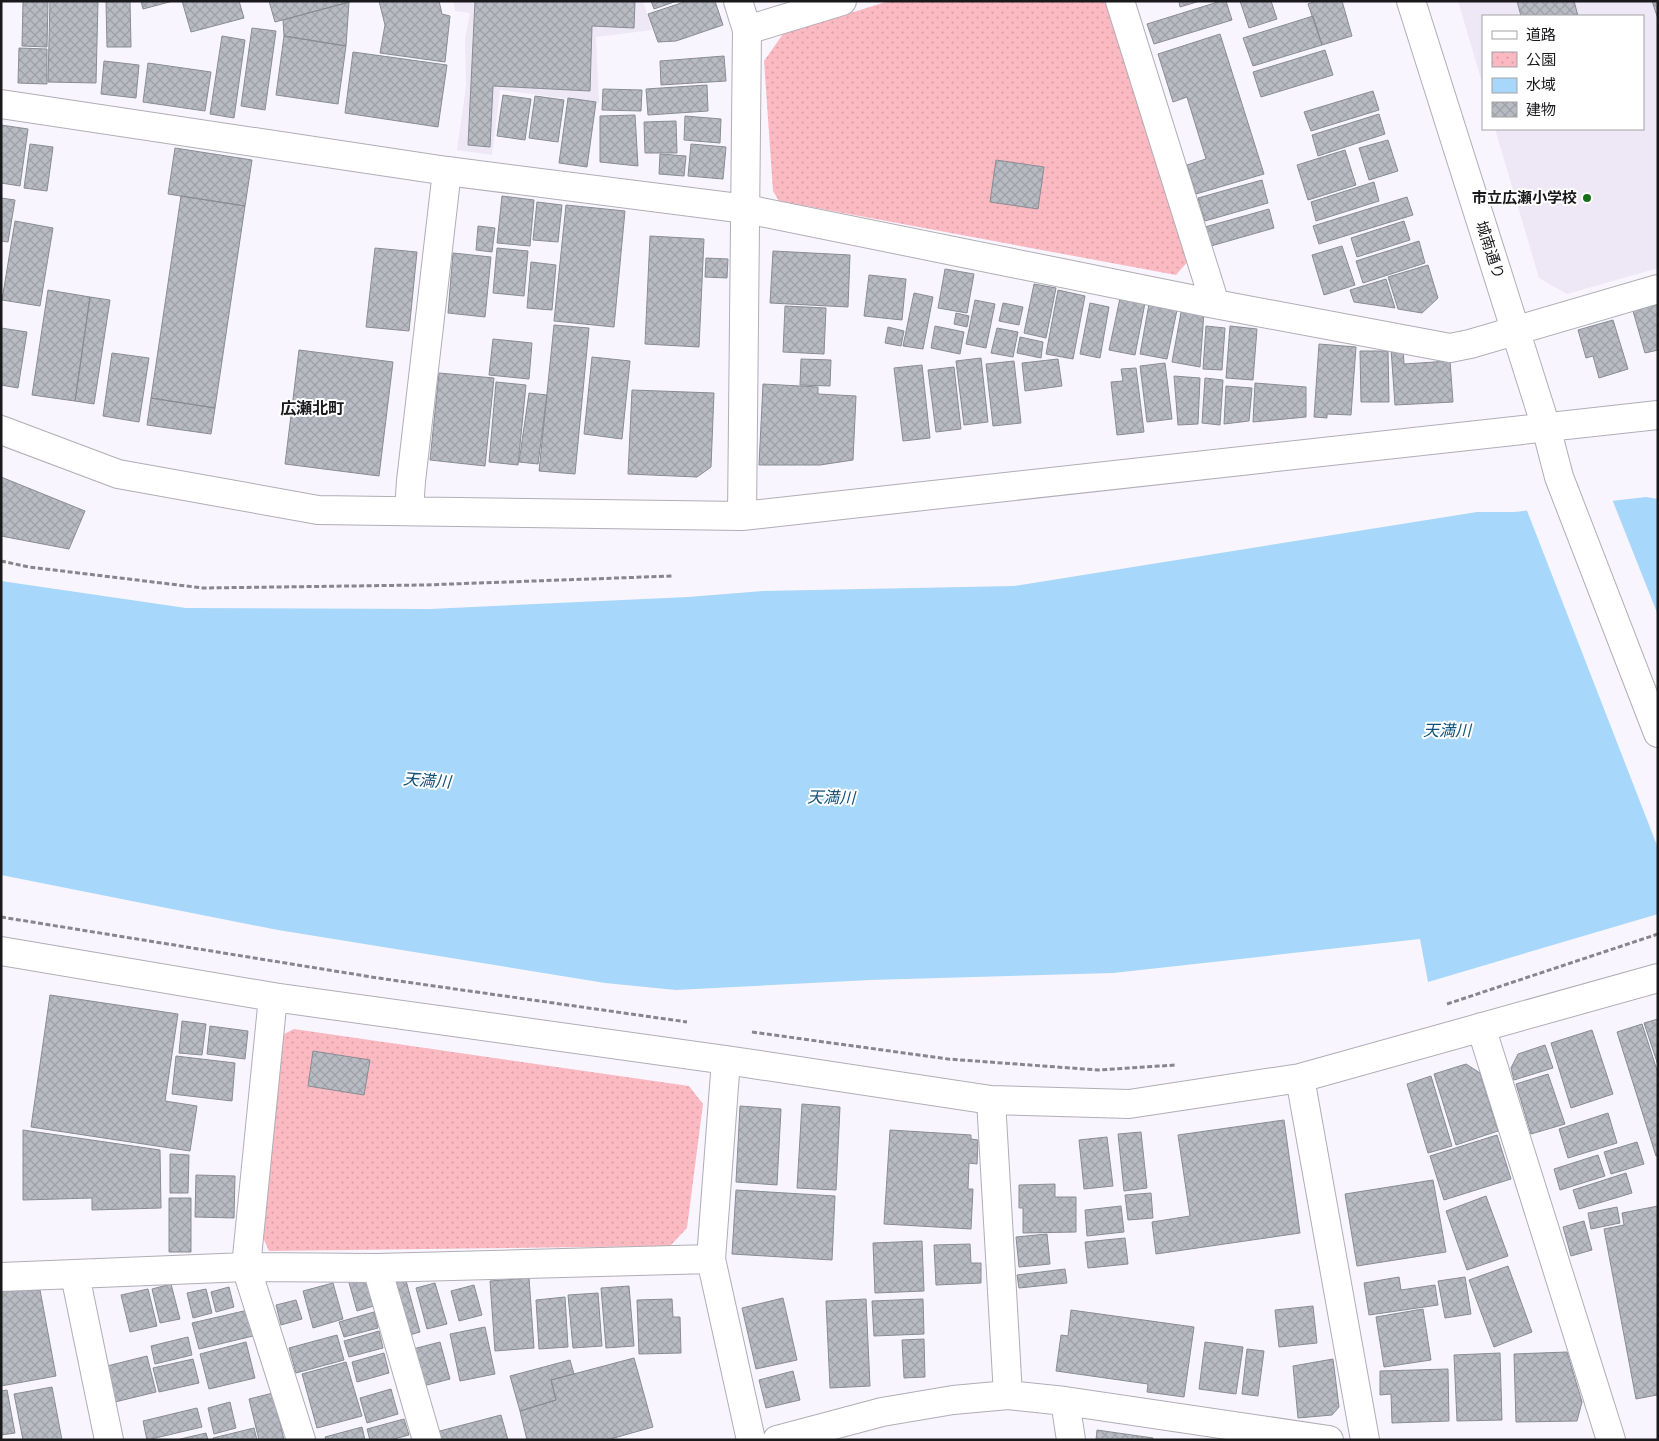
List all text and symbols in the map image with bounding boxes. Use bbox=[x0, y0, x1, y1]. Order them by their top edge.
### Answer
legend bbox=[1482, 15, 1644, 130]
text: 道路 bbox=[1526, 25, 1556, 44]
text: 公園 bbox=[1526, 50, 1556, 69]
text: 水域 bbox=[1526, 75, 1556, 94]
text: 建物 bbox=[1526, 100, 1556, 119]
place label: 市立広瀬小学校 bbox=[1472, 188, 1577, 207]
marker: 市立広瀬小学校 bbox=[1581, 192, 1593, 204]
street label: 城南通り bbox=[1472, 218, 1509, 281]
district label: 広瀬北町 bbox=[280, 398, 344, 418]
water label: 天満川 bbox=[1423, 720, 1473, 740]
water label: 天満川 bbox=[402, 768, 454, 792]
water label: 天満川 bbox=[807, 787, 857, 807]

